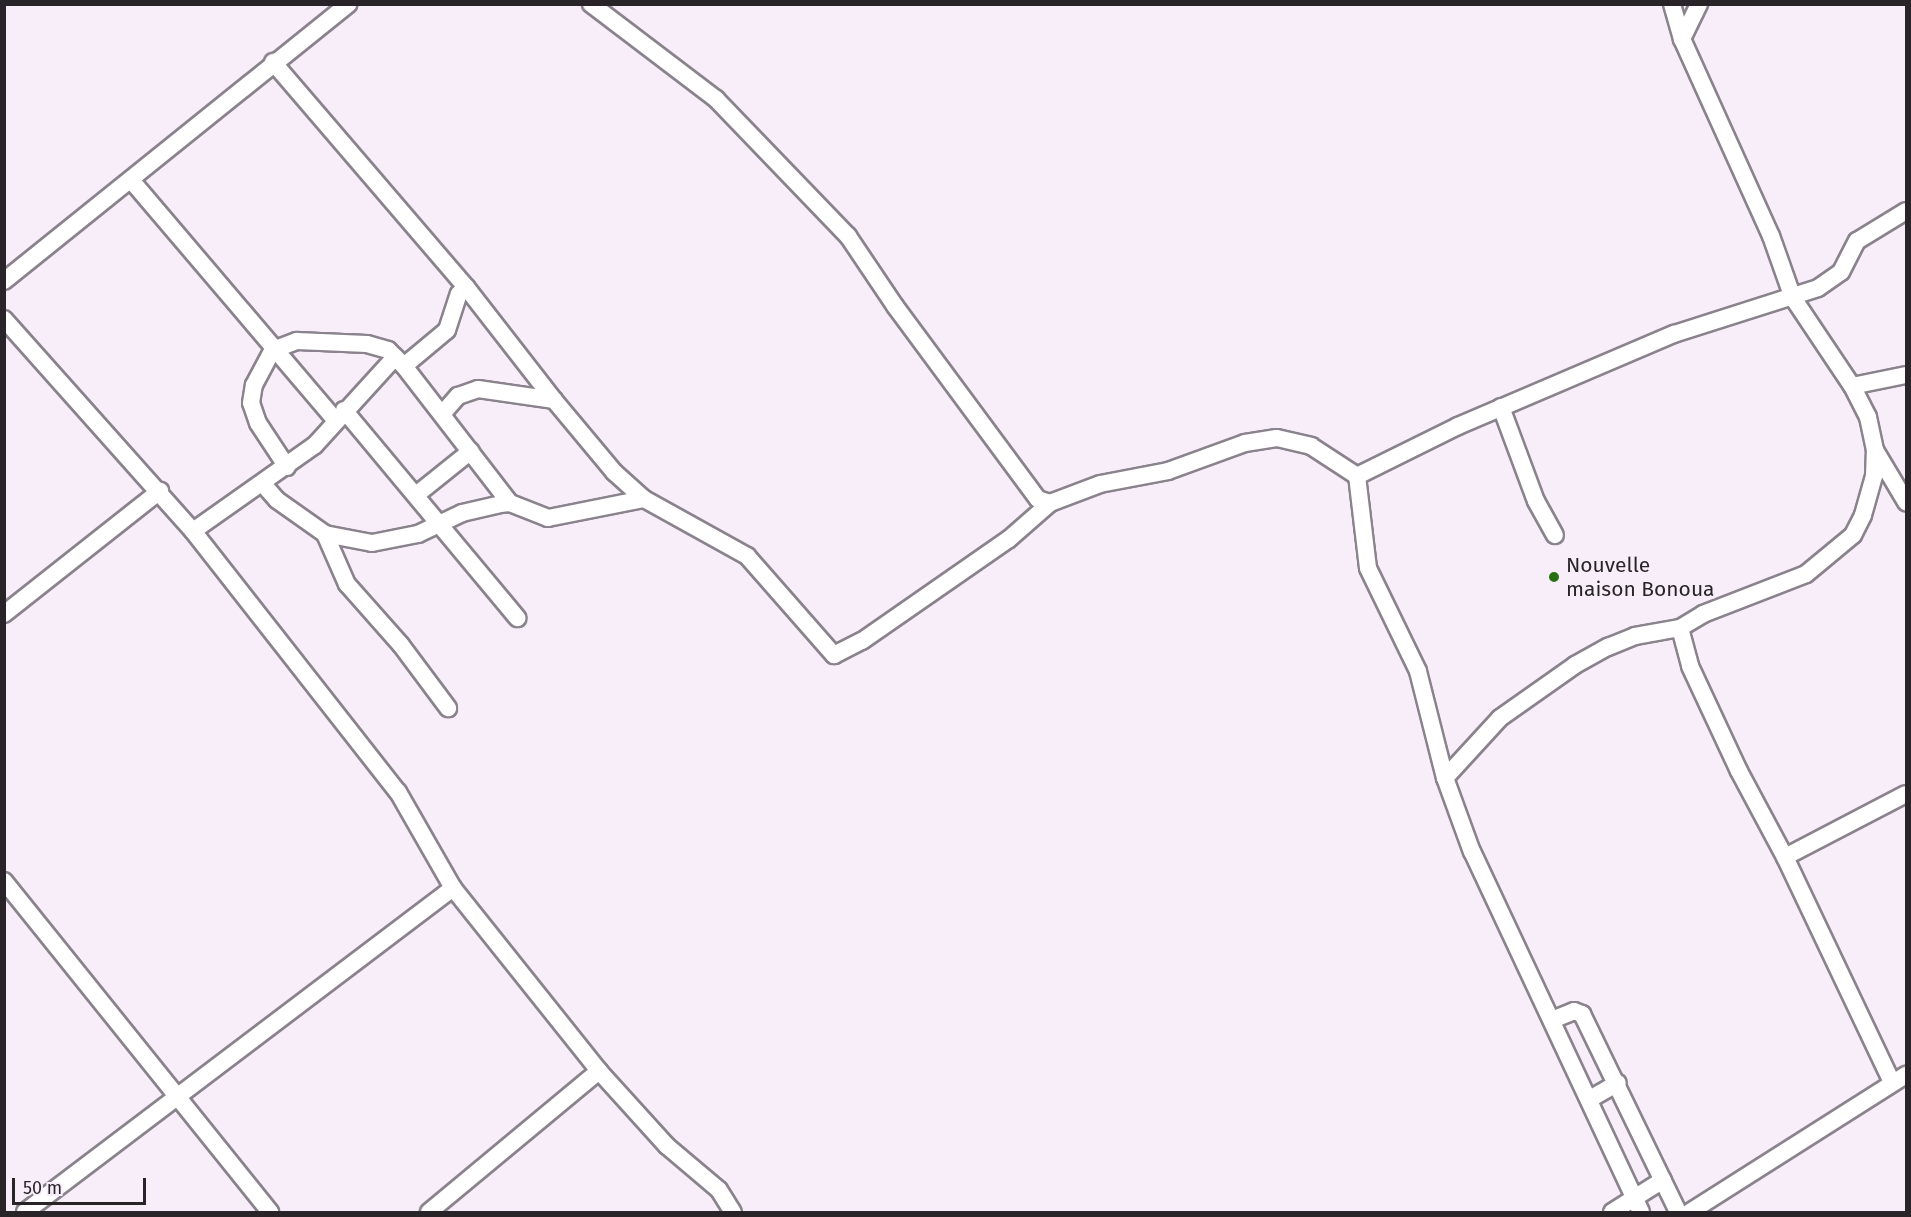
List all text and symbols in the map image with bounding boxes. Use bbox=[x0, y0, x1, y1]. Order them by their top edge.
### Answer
place label: Nouvelle maison Bonoua bbox=[1566, 552, 1715, 602]
marker: Nouvelle maison Bonoua bbox=[1547, 570, 1561, 584]
scale bar bbox=[15, 1166, 148, 1204]
text: 50 m bbox=[23, 1177, 62, 1199]

